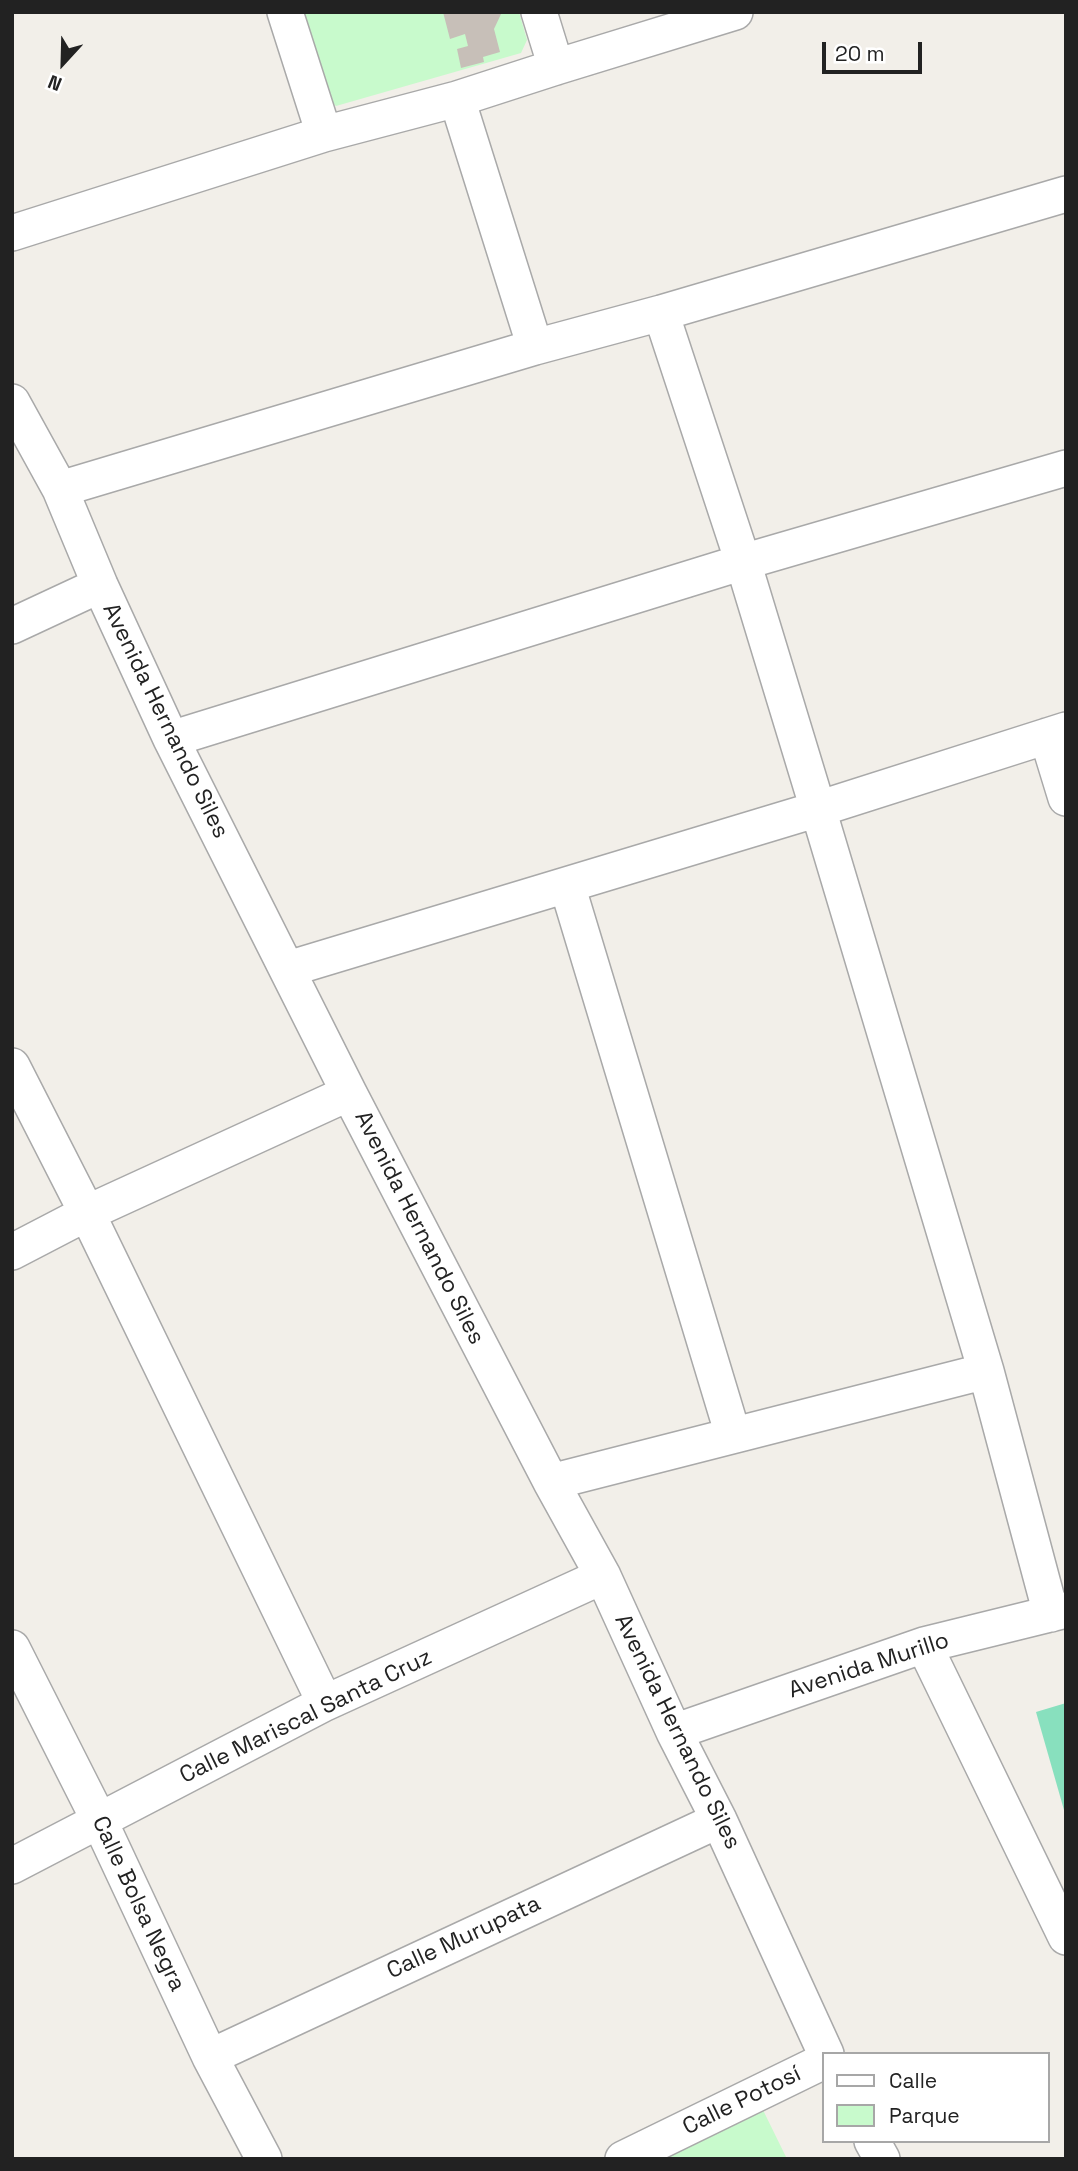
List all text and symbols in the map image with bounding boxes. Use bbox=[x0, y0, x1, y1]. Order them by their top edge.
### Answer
north arrow bbox=[28, 28, 98, 98]
scale bar bbox=[826, 28, 926, 72]
text: 20 m bbox=[835, 40, 885, 67]
text: N bbox=[44, 69, 66, 97]
street label: Avenida Hernando Siles bbox=[96, 599, 234, 843]
street label: Avenida Hernando Siles bbox=[348, 1107, 490, 1349]
street label: Avenida Hernando Siles bbox=[608, 1610, 746, 1854]
street label: Avenida Murillo bbox=[785, 1627, 953, 1705]
street label: Calle Mariscal Santa Cruz bbox=[175, 1644, 437, 1790]
street label: Calle Bolsa Negra bbox=[85, 1812, 191, 1996]
street label: Calle Murupata bbox=[383, 1890, 545, 1986]
legend bbox=[822, 2052, 1050, 2143]
street label: Calle Potosí bbox=[678, 2061, 806, 2141]
text: Calle bbox=[889, 2067, 937, 2094]
text: Parque bbox=[889, 2102, 960, 2129]

